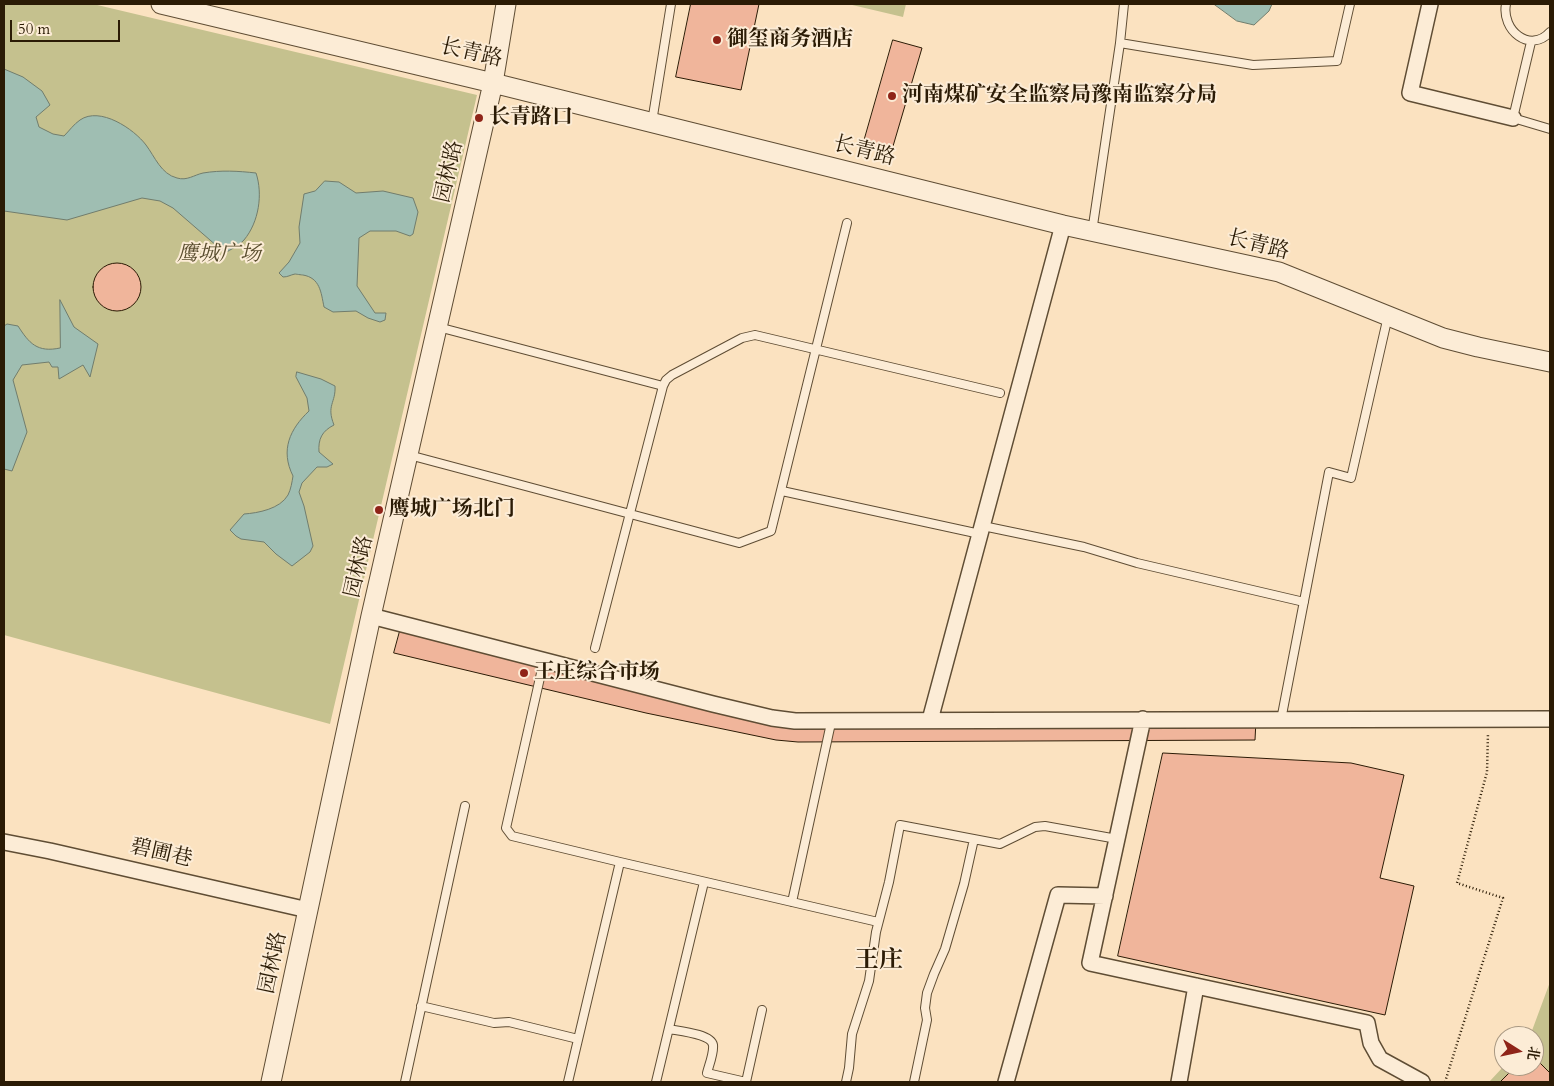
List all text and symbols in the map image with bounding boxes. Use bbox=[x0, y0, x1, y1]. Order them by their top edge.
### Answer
scale bar bbox=[12, 10, 122, 42]
text: 50 m bbox=[18, 19, 50, 39]
place label: 御玺商务酒店 bbox=[727, 27, 853, 53]
marker: 御玺商务酒店 bbox=[711, 34, 723, 46]
street label: 长青路 bbox=[437, 35, 505, 73]
place label: 河南煤矿安全监察局豫南监察分局 bbox=[902, 83, 1217, 109]
marker: 河南煤矿安全监察局豫南监察分局 bbox=[886, 90, 898, 102]
place label: 长青路口 bbox=[489, 105, 573, 131]
marker: 长青路口 bbox=[473, 112, 485, 124]
street label: 长青路 bbox=[830, 132, 898, 172]
street label: 园林路 bbox=[431, 138, 469, 206]
street label: 长青路 bbox=[1224, 226, 1292, 266]
park label: 鹰城广场 bbox=[177, 242, 261, 268]
place label: 鹰城广场北门 bbox=[389, 497, 515, 523]
marker: 鹰城广场北门 bbox=[373, 504, 385, 516]
street label: 园林路 bbox=[341, 533, 379, 601]
place label: 王庄综合市场 bbox=[534, 660, 660, 686]
marker: 王庄综合市场 bbox=[518, 667, 530, 679]
street label: 碧圃巷 bbox=[127, 835, 195, 873]
street label: 园林路 bbox=[255, 930, 293, 996]
district label: 王庄 bbox=[855, 947, 903, 975]
north arrow bbox=[1494, 1026, 1544, 1076]
text: 北 bbox=[1523, 1045, 1544, 1062]

